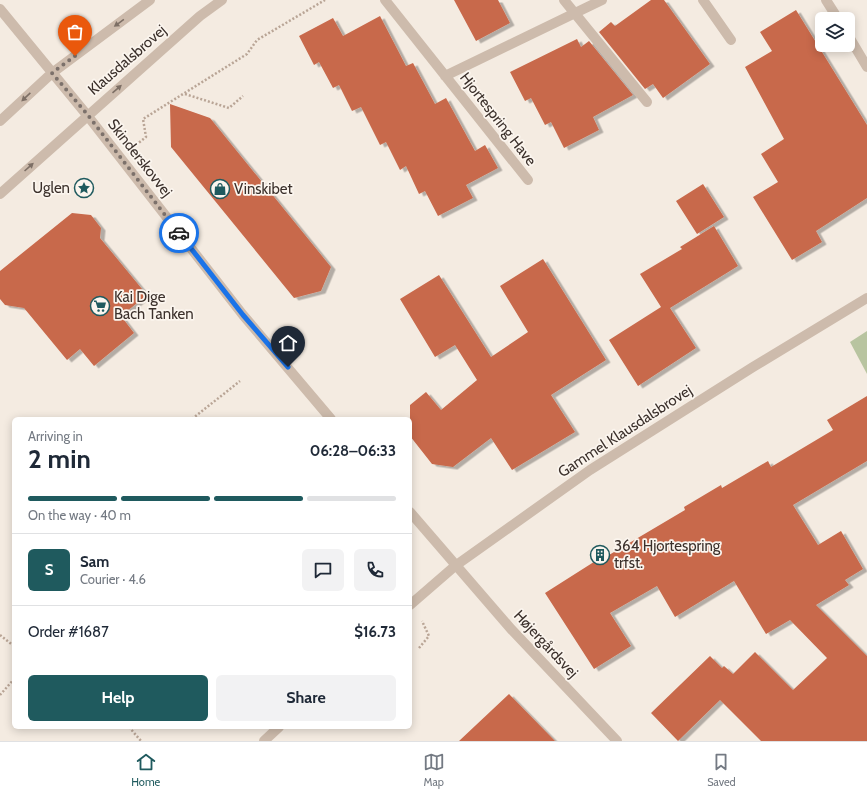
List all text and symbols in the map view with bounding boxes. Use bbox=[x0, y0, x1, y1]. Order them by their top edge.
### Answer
map controls bbox=[815, 12, 855, 52]
button: layers bbox=[815, 12, 855, 52]
pin bbox=[58, 15, 92, 56]
one-way arrow bbox=[114, 19, 124, 27]
icon: bag bbox=[64, 21, 86, 43]
street label: Klausdalsbrovej bbox=[84, 21, 170, 99]
street label: Hjortespring Have bbox=[456, 69, 540, 169]
one-way arrow bbox=[111, 84, 122, 93]
one-way arrow bbox=[21, 92, 31, 102]
street label: Skinderskovvej bbox=[104, 115, 176, 201]
one-way arrow bbox=[24, 163, 34, 172]
place icon: Uglen bbox=[73, 177, 95, 199]
shop icon: Vinskibet bbox=[209, 178, 231, 200]
place label: Uglen bbox=[32, 179, 70, 197]
place label: Vinskibet bbox=[234, 180, 293, 198]
courier bbox=[159, 213, 199, 253]
icon: car bbox=[168, 222, 190, 244]
place label: Kai Dige Bach Tanken bbox=[114, 288, 194, 323]
supermarket icon: Kai Dige Bach Tanken bbox=[89, 295, 111, 317]
pin bbox=[271, 326, 305, 367]
icon: home bbox=[277, 332, 299, 354]
street label: Gammel Klausdalsbrovej bbox=[555, 381, 695, 481]
text: Arriving in bbox=[28, 428, 83, 444]
text: 06:28–06:33 bbox=[310, 442, 396, 460]
text: 2 min bbox=[28, 443, 91, 475]
text: On the way · 40 m bbox=[28, 507, 131, 523]
place label: 364 Hjortespring trfst. bbox=[614, 537, 721, 572]
building icon: 364 Hjortespring trfst. bbox=[589, 544, 611, 566]
button: chat bbox=[302, 549, 344, 591]
button: phone bbox=[354, 549, 396, 591]
text: Sam bbox=[80, 553, 109, 571]
text: S bbox=[45, 561, 53, 579]
text: Courier · 4.6 bbox=[80, 571, 146, 587]
street label: Højergårdsvej bbox=[510, 606, 582, 682]
text: Order #1687 bbox=[28, 623, 109, 641]
text: $16.73 bbox=[354, 623, 396, 641]
button: Help bbox=[28, 675, 208, 721]
button: Share bbox=[216, 675, 396, 721]
tab: Home bbox=[131, 751, 160, 789]
tab: Map bbox=[423, 751, 445, 789]
tab: Saved bbox=[707, 751, 736, 789]

